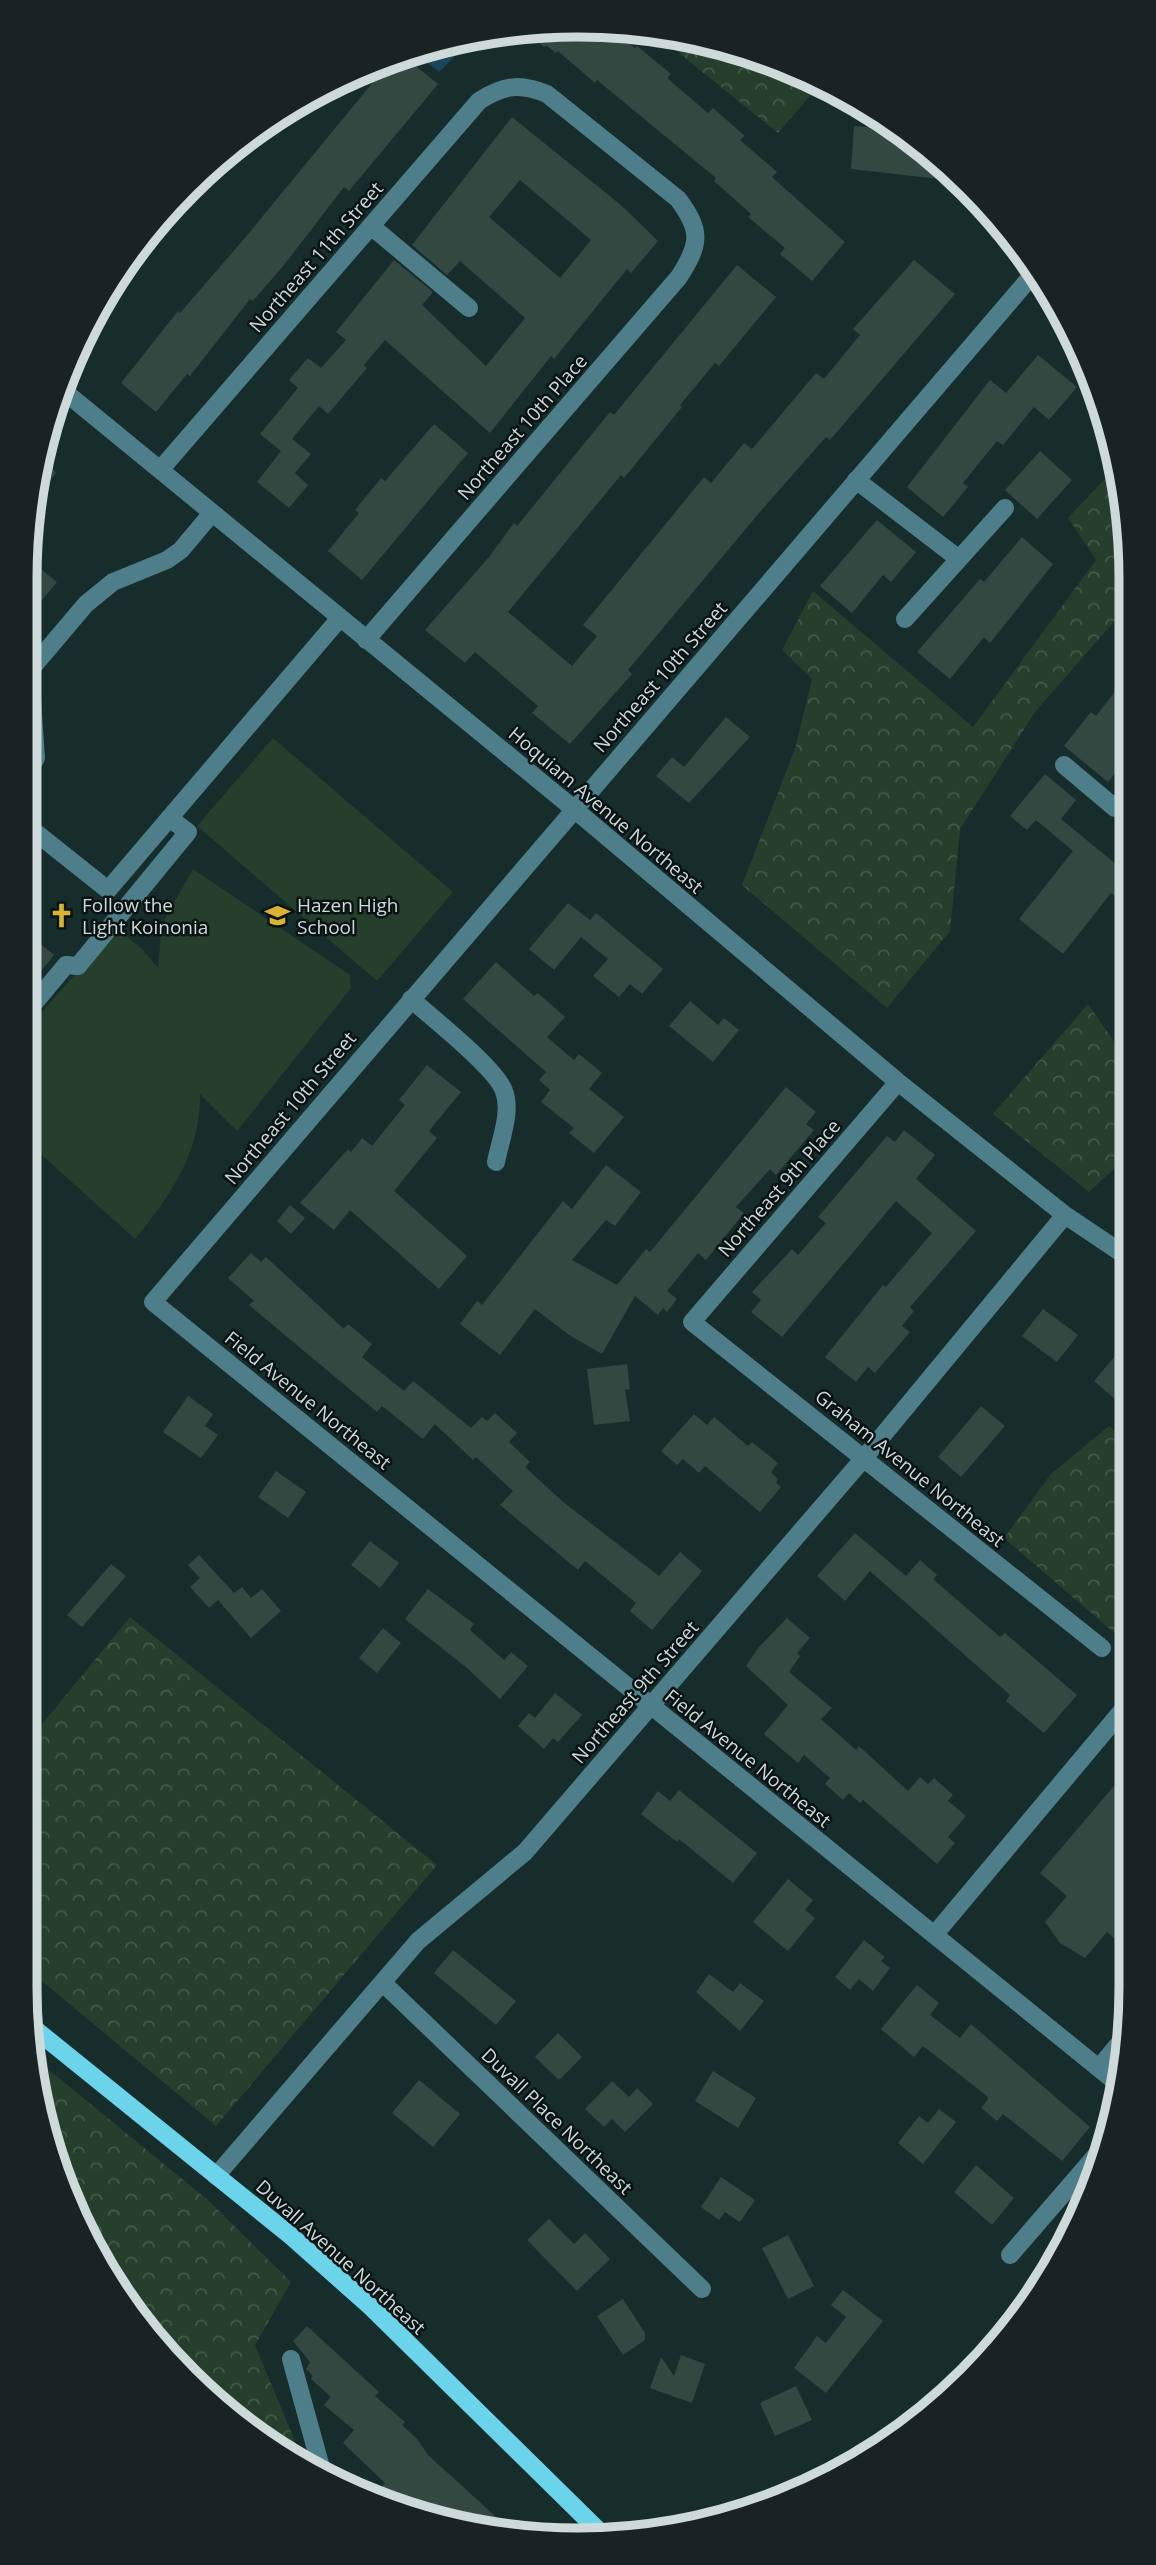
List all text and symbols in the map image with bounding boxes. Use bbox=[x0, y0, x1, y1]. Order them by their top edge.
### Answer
street label: Northeast 11th Street bbox=[243, 176, 389, 338]
street label: Northeast 10th Place bbox=[451, 348, 593, 506]
street label: Northeast 10th Street bbox=[587, 596, 733, 758]
street label: Hoquiam Avenue Northeast bbox=[503, 721, 709, 899]
place label: Follow the Light Koinonia bbox=[82, 892, 208, 940]
place label: Hazen High School bbox=[297, 892, 399, 940]
church icon: Follow the Light Koinonia bbox=[48, 902, 76, 930]
school or university icon: Hazen High School bbox=[263, 902, 291, 930]
street label: Northeast 10th Street bbox=[218, 1026, 362, 1190]
street label: Northeast 9th Place bbox=[712, 1114, 846, 1262]
street label: Field Avenue Northeast bbox=[219, 1325, 397, 1475]
street label: Graham Avenue Northeast bbox=[810, 1383, 1010, 1553]
street label: Northeast 9th Street bbox=[566, 1615, 704, 1769]
street label: Field Avenue Northeast bbox=[659, 1683, 837, 1833]
street label: Duvall Place Northeast bbox=[476, 2042, 638, 2200]
street label: Duvall Avenue Northeast bbox=[251, 2174, 432, 2340]

